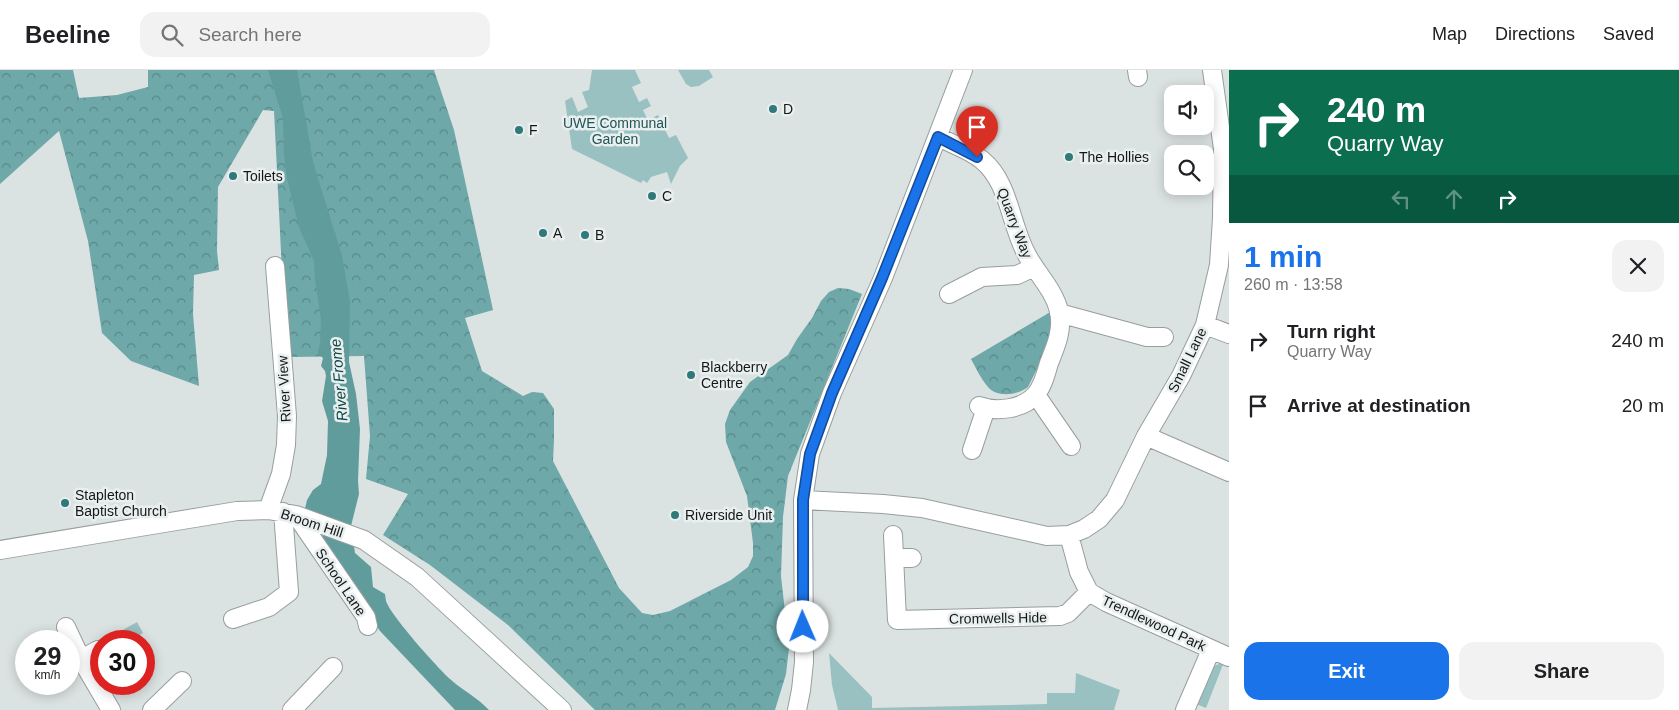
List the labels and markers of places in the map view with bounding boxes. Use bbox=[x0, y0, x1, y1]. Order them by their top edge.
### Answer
place label: D bbox=[783, 101, 793, 117]
marker: D bbox=[767, 103, 779, 115]
pin bbox=[956, 106, 998, 157]
place label: F bbox=[529, 122, 538, 138]
marker: F bbox=[513, 124, 525, 136]
place label: The Hollies bbox=[1079, 149, 1149, 165]
marker: The Hollies bbox=[1063, 151, 1075, 163]
place label: Toilets bbox=[243, 168, 283, 184]
marker: Toilets bbox=[227, 170, 239, 182]
place label: C bbox=[662, 188, 672, 204]
marker: C bbox=[646, 190, 658, 202]
place label: A bbox=[553, 225, 563, 241]
marker: A bbox=[537, 227, 549, 239]
place label: B bbox=[595, 227, 604, 243]
marker: B bbox=[579, 229, 591, 241]
place label: Blackberry Centre bbox=[701, 359, 767, 391]
marker: Blackberry Centre bbox=[685, 369, 697, 381]
place label: Stapleton Baptist Church bbox=[75, 487, 167, 519]
marker: Stapleton Baptist Church bbox=[59, 497, 71, 509]
place label: Riverside Unit bbox=[685, 507, 772, 523]
marker: Riverside Unit bbox=[669, 509, 681, 521]

